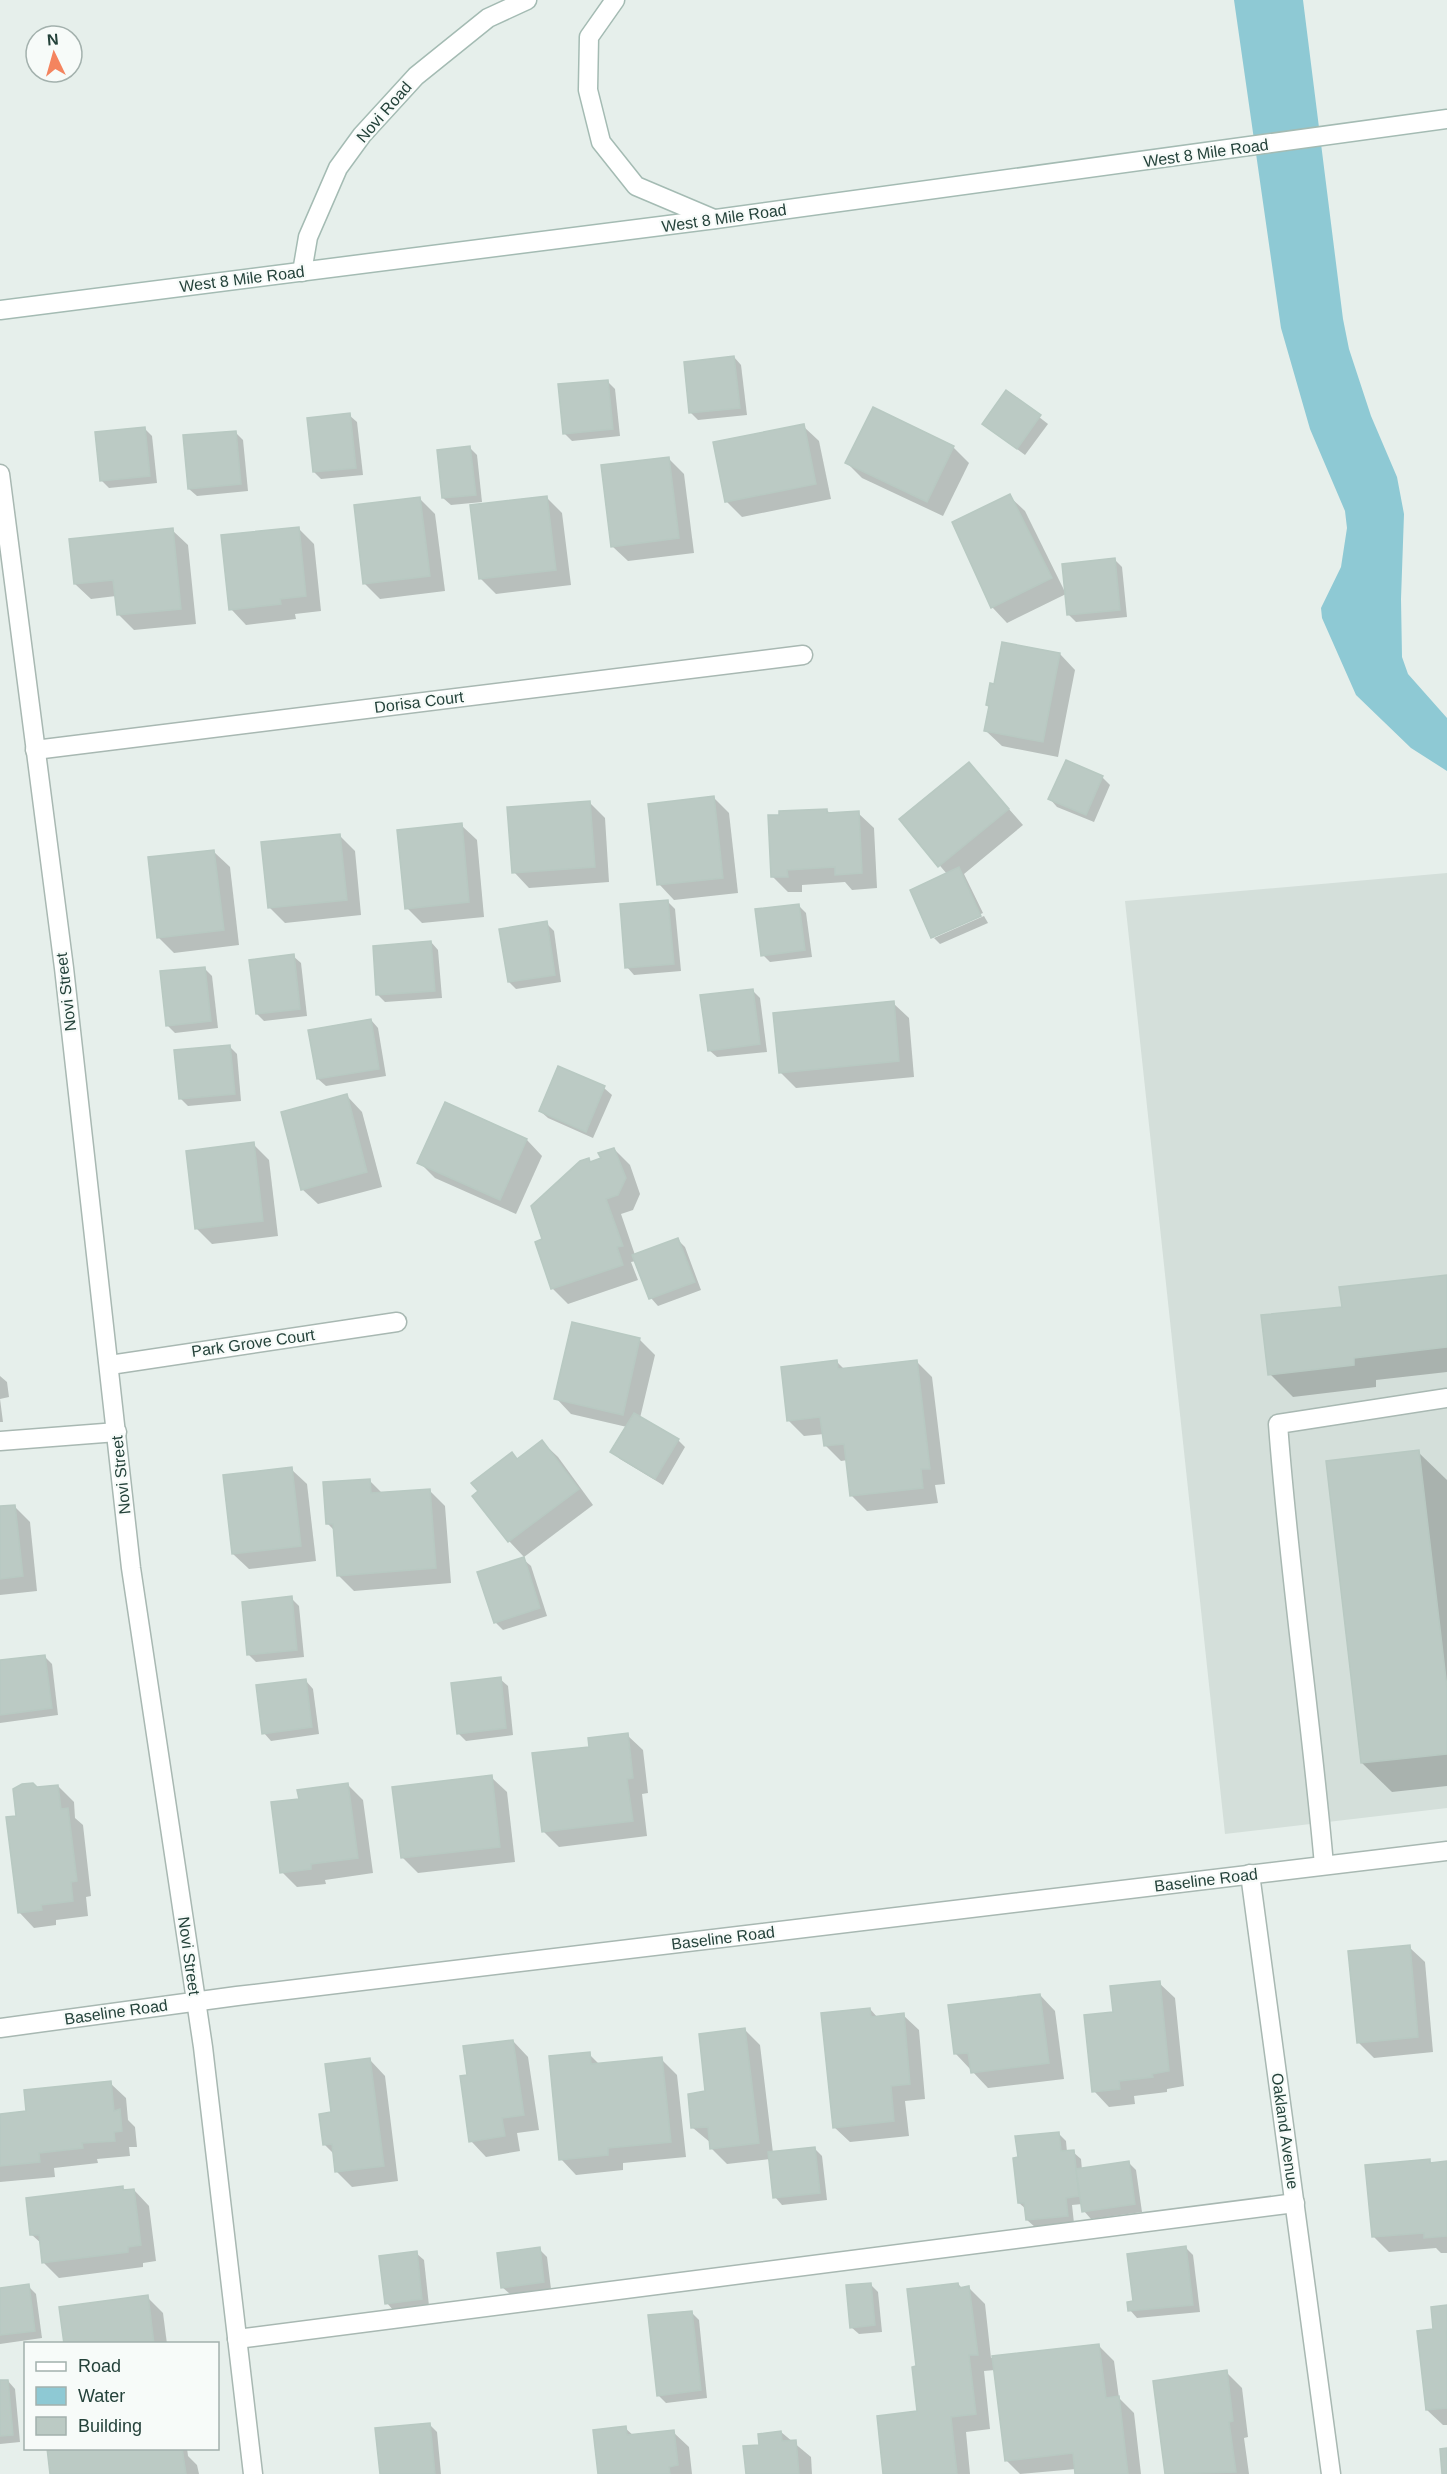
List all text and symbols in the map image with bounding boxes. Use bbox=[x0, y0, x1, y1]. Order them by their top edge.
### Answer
north arrow bbox=[24, 24, 84, 84]
text: N bbox=[46, 31, 59, 49]
street label: Novi Road bbox=[353, 78, 415, 146]
street label: West 8 Mile Road bbox=[1142, 136, 1270, 170]
street label: West 8 Mile Road bbox=[660, 201, 788, 235]
street label: West 8 Mile Road bbox=[178, 263, 306, 295]
street label: Dorisa Court bbox=[373, 688, 465, 716]
street label: Novi Street bbox=[53, 951, 79, 1032]
street label: Park Grove Court bbox=[190, 1326, 316, 1360]
street label: Novi Street bbox=[108, 1434, 134, 1515]
street label: Baseline Road bbox=[1153, 1865, 1259, 1895]
street label: Novi Street bbox=[175, 1916, 203, 1997]
street label: Baseline Road bbox=[670, 1923, 776, 1953]
street label: Baseline Road bbox=[63, 1996, 169, 2028]
street label: Oakland Avenue bbox=[1268, 2072, 1302, 2190]
legend bbox=[24, 2342, 219, 2450]
text: Road bbox=[78, 2356, 121, 2376]
text: Water bbox=[78, 2386, 125, 2406]
text: Building bbox=[78, 2416, 142, 2436]

